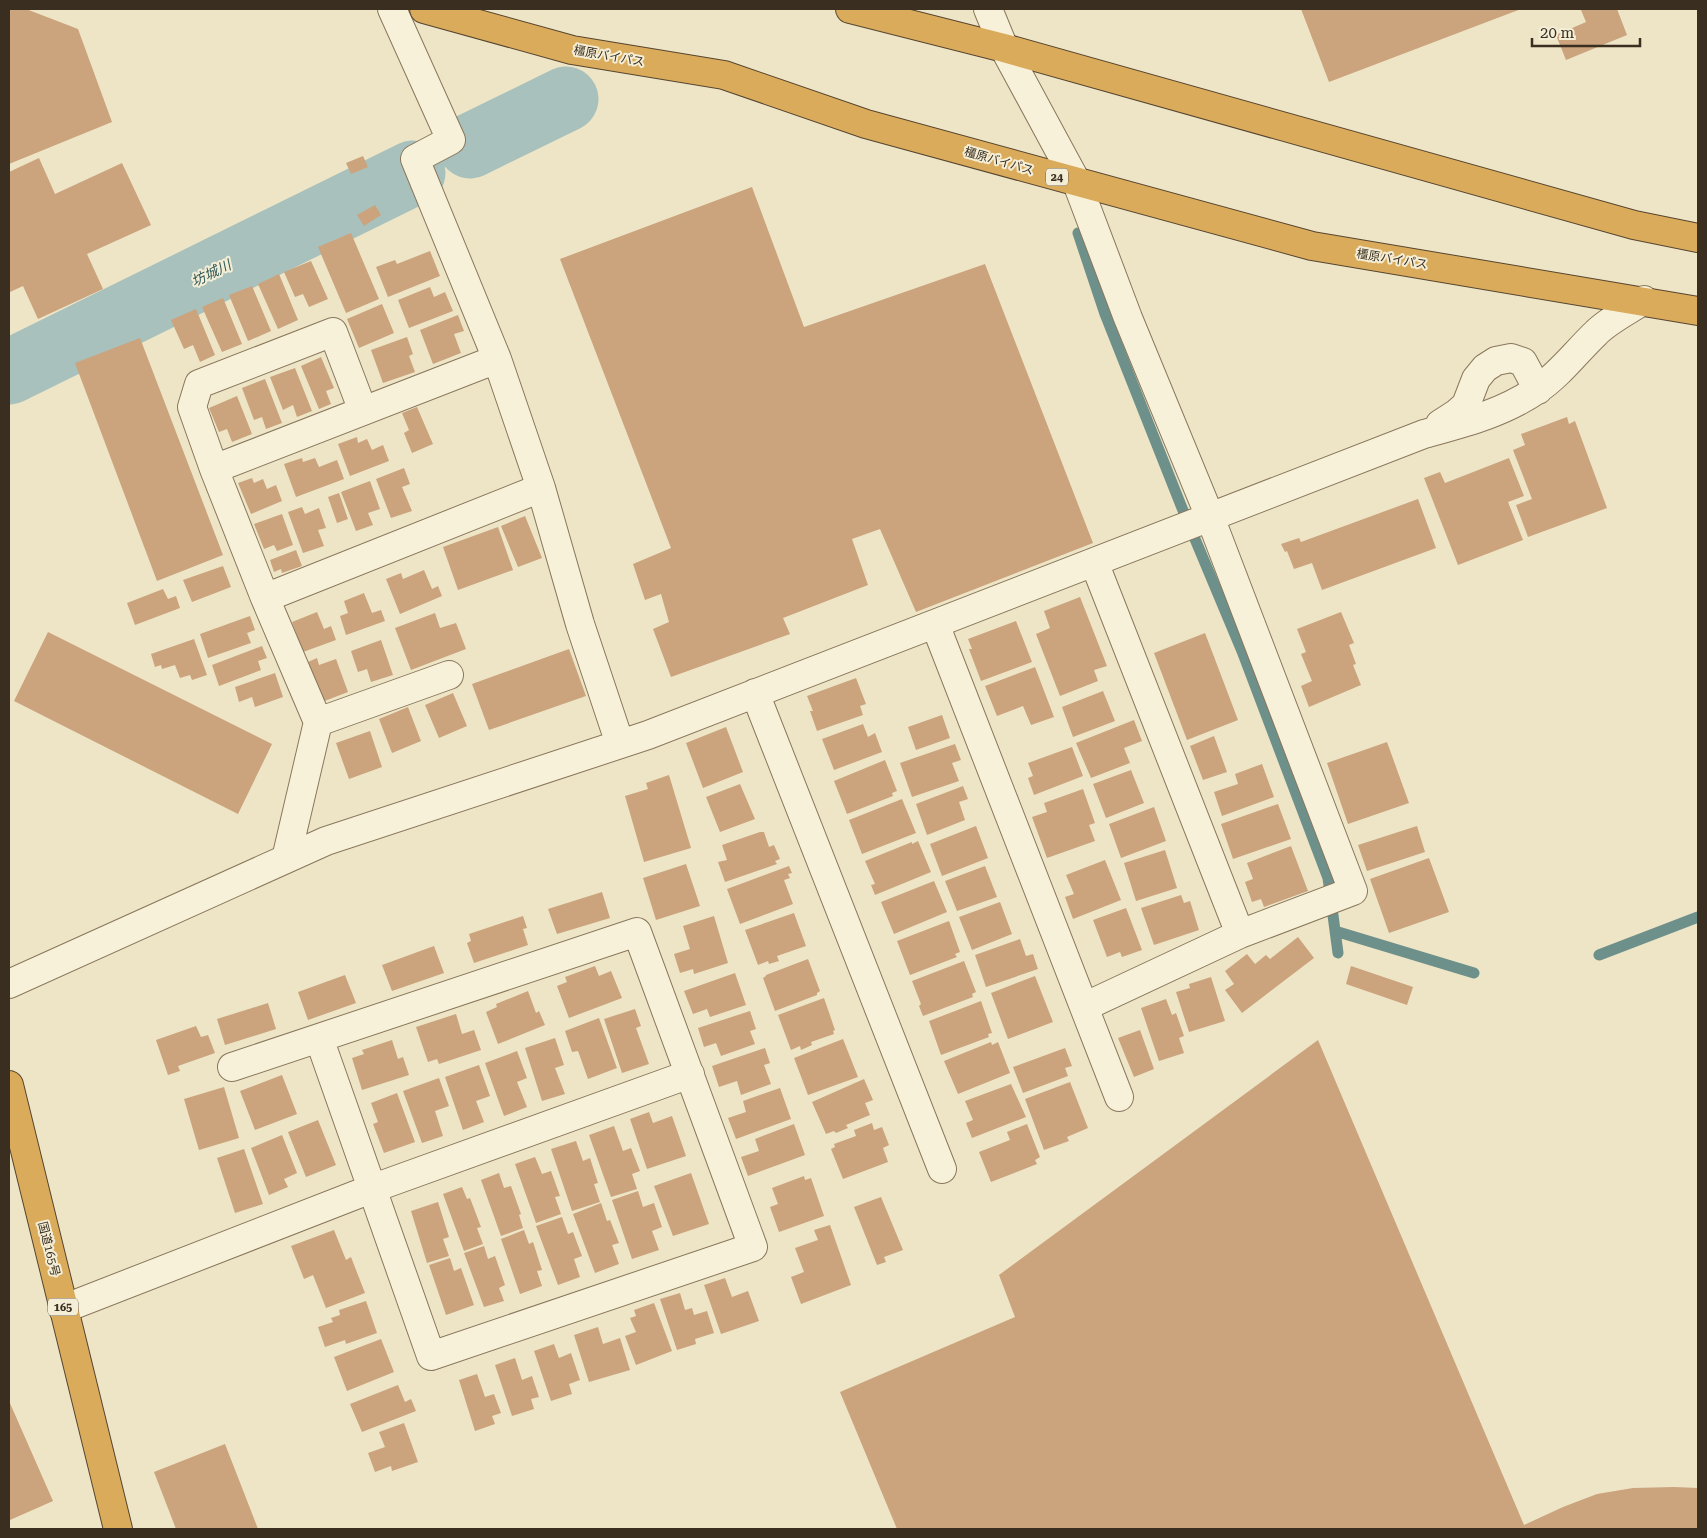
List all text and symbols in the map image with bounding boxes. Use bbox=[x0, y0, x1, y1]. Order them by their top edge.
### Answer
scale bar bbox=[1532, 15, 1640, 47]
text: 20 m bbox=[1540, 24, 1575, 42]
street label: 橿原バイパス bbox=[572, 43, 646, 69]
street label: 橿原バイパス bbox=[963, 144, 1035, 178]
road number: 24 bbox=[1046, 168, 1068, 186]
street label: 橿原バイパス bbox=[1355, 246, 1429, 272]
water label: 坊城川 bbox=[189, 256, 235, 289]
street label: 国道165号 bbox=[35, 1220, 63, 1278]
road number: 165 bbox=[48, 1298, 78, 1315]

